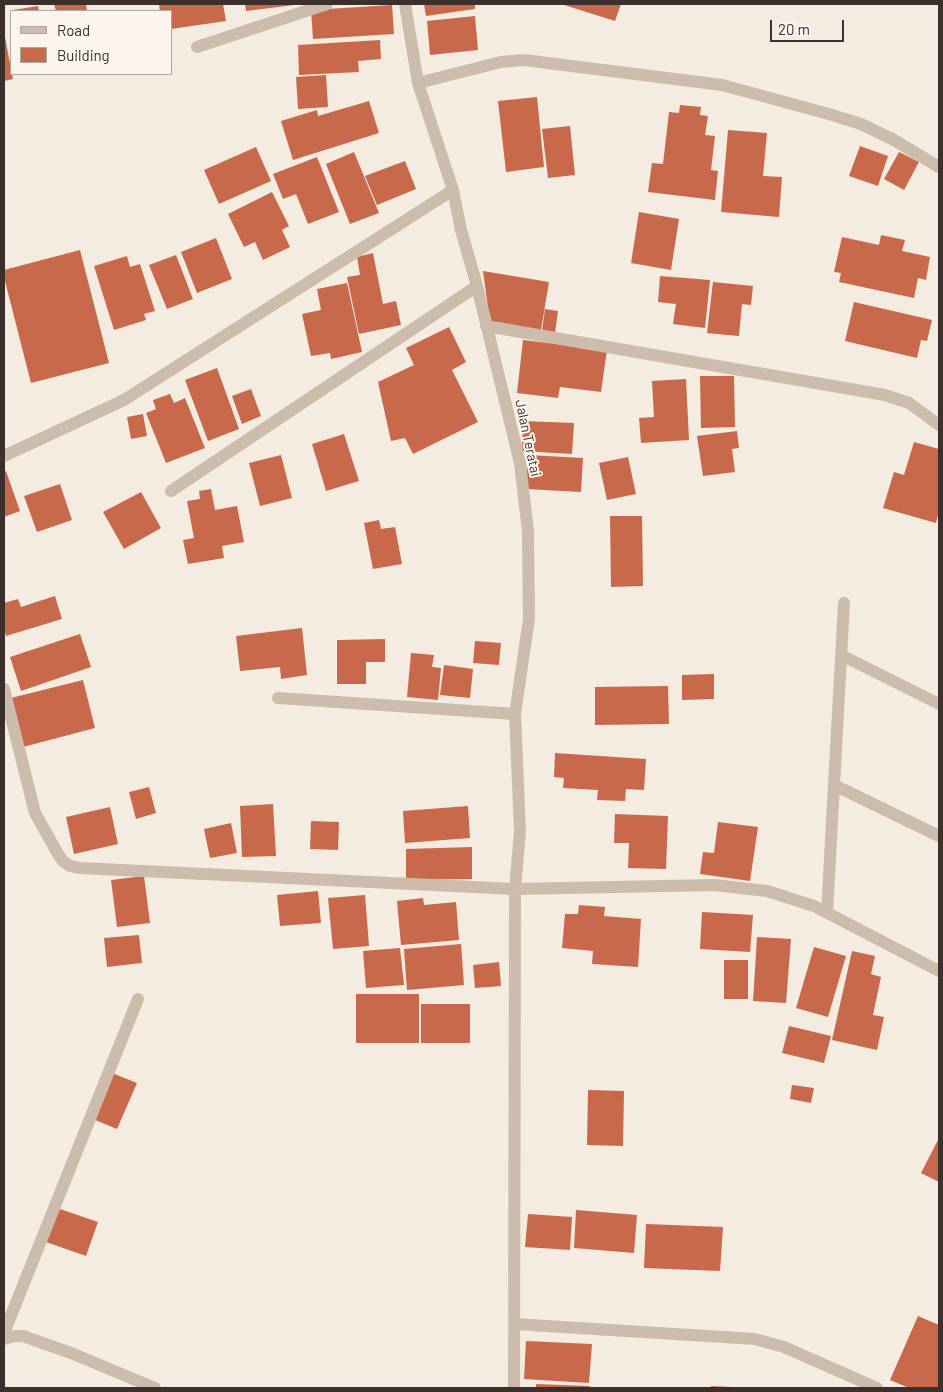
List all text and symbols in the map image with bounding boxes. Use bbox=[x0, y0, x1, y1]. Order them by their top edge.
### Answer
legend bbox=[10, 10, 172, 75]
scale bar bbox=[773, 10, 847, 42]
text: 20 m bbox=[778, 20, 810, 38]
text: Road bbox=[57, 21, 90, 39]
text: Building bbox=[57, 46, 110, 64]
street label: Jalan Teratai bbox=[512, 398, 544, 478]

